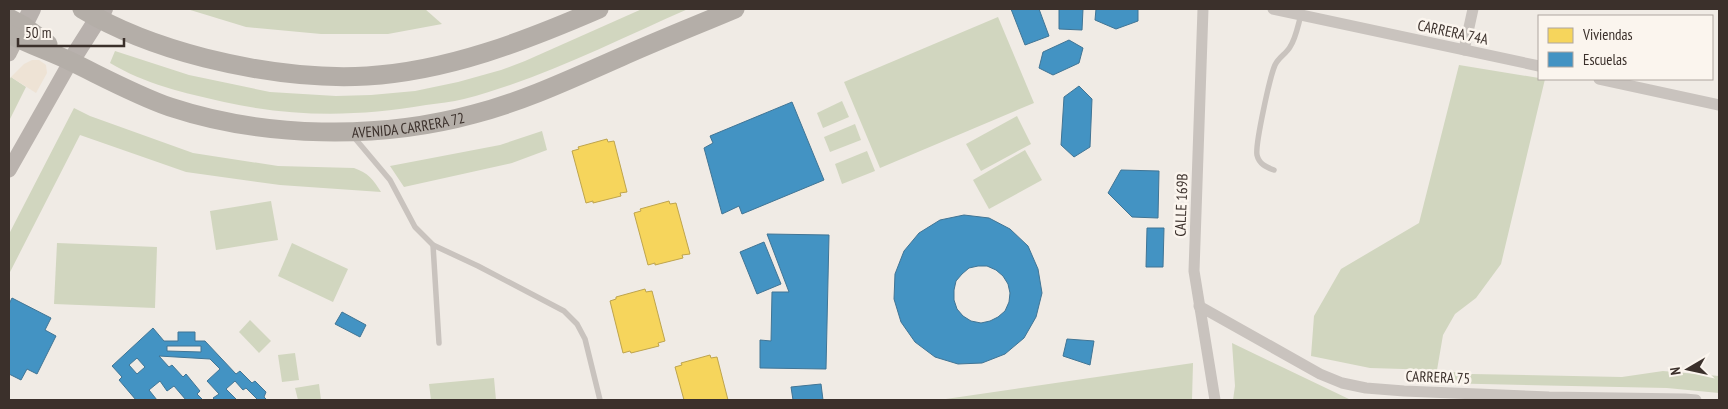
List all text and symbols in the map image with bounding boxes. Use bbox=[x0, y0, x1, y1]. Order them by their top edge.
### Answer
scale bar bbox=[18, 15, 124, 47]
street label: CARRERA 74A bbox=[1416, 15, 1491, 49]
legend bbox=[1538, 15, 1713, 80]
text: 50 m bbox=[25, 23, 51, 42]
text: Viviendas bbox=[1582, 25, 1633, 44]
text: Escuelas bbox=[1583, 50, 1627, 69]
street label: AVENIDA CARRERA 72 bbox=[352, 107, 466, 141]
street label: CALLE 169B bbox=[1170, 173, 1192, 237]
north arrow bbox=[1663, 344, 1713, 394]
street label: CARRERA 75 bbox=[1405, 366, 1471, 388]
text: N bbox=[1666, 366, 1685, 376]

